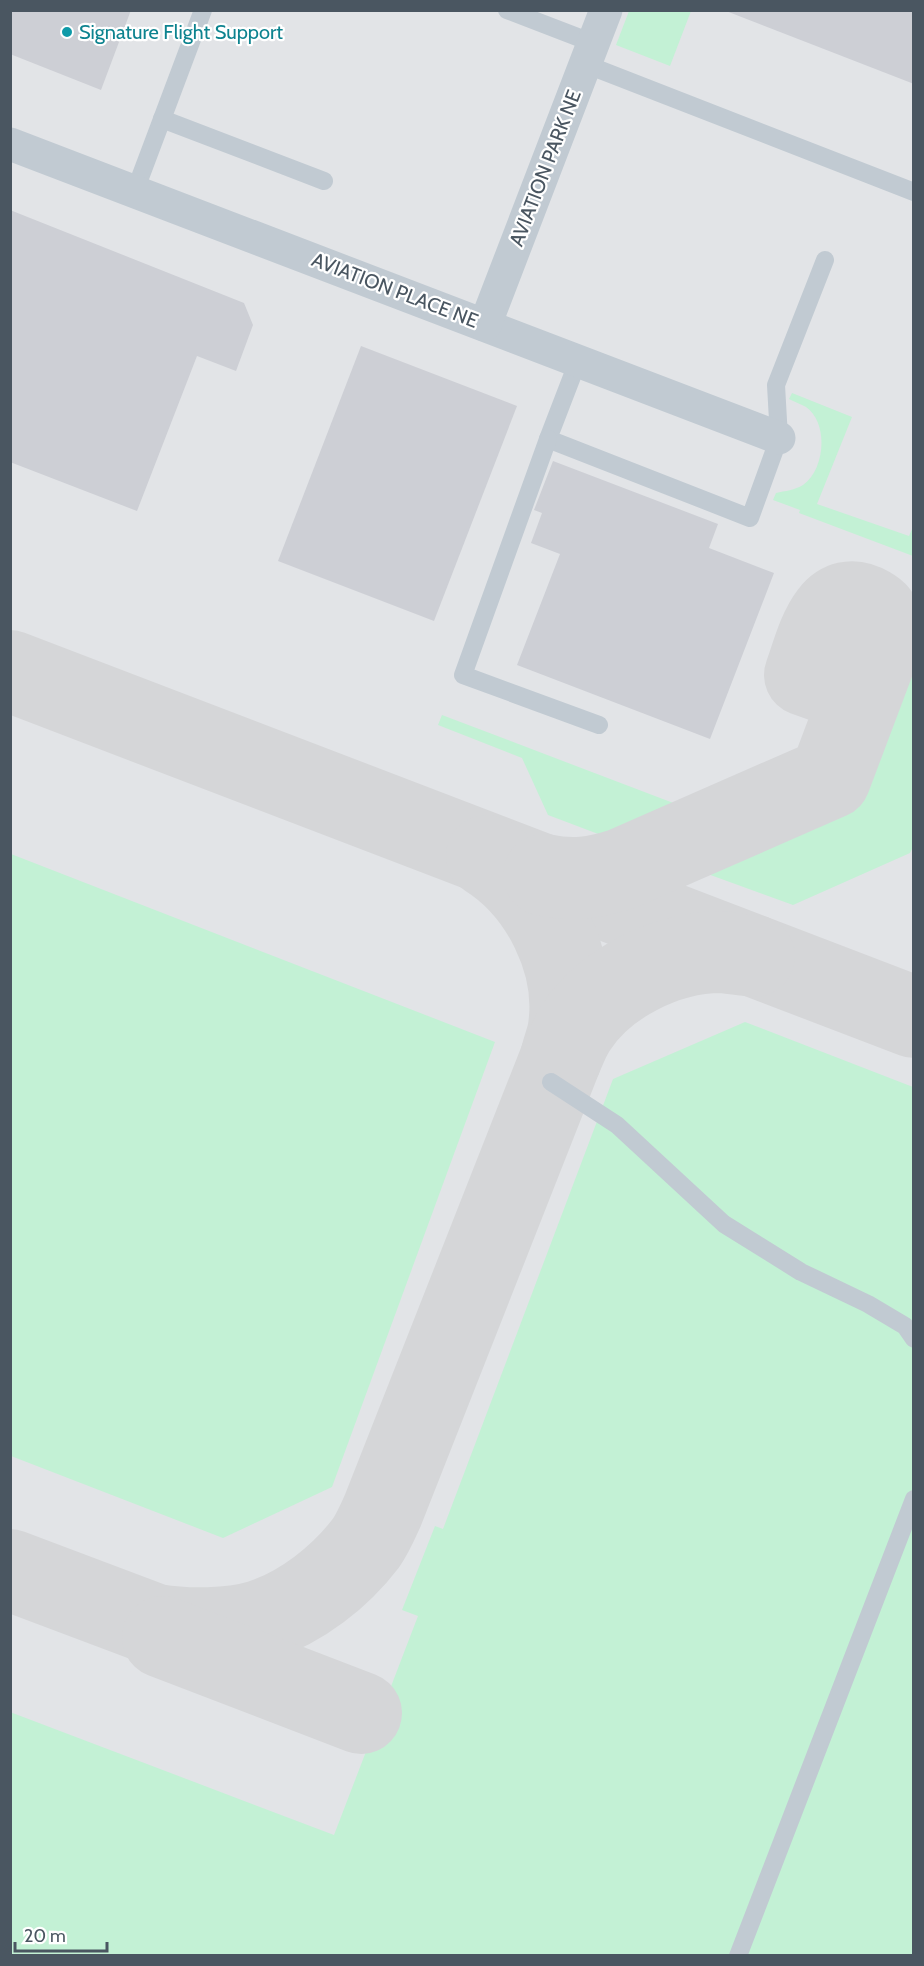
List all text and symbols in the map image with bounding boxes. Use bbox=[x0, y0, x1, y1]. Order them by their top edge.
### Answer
place label: Signature Flight Support bbox=[79, 20, 283, 44]
marker: Signature Flight Support bbox=[60, 25, 74, 39]
street label: AVIATION PARK NE bbox=[504, 86, 586, 250]
street label: AVIATION PLACE NE bbox=[308, 247, 482, 333]
scale bar bbox=[15, 1915, 106, 1953]
text: 20 m bbox=[24, 1925, 66, 1947]

